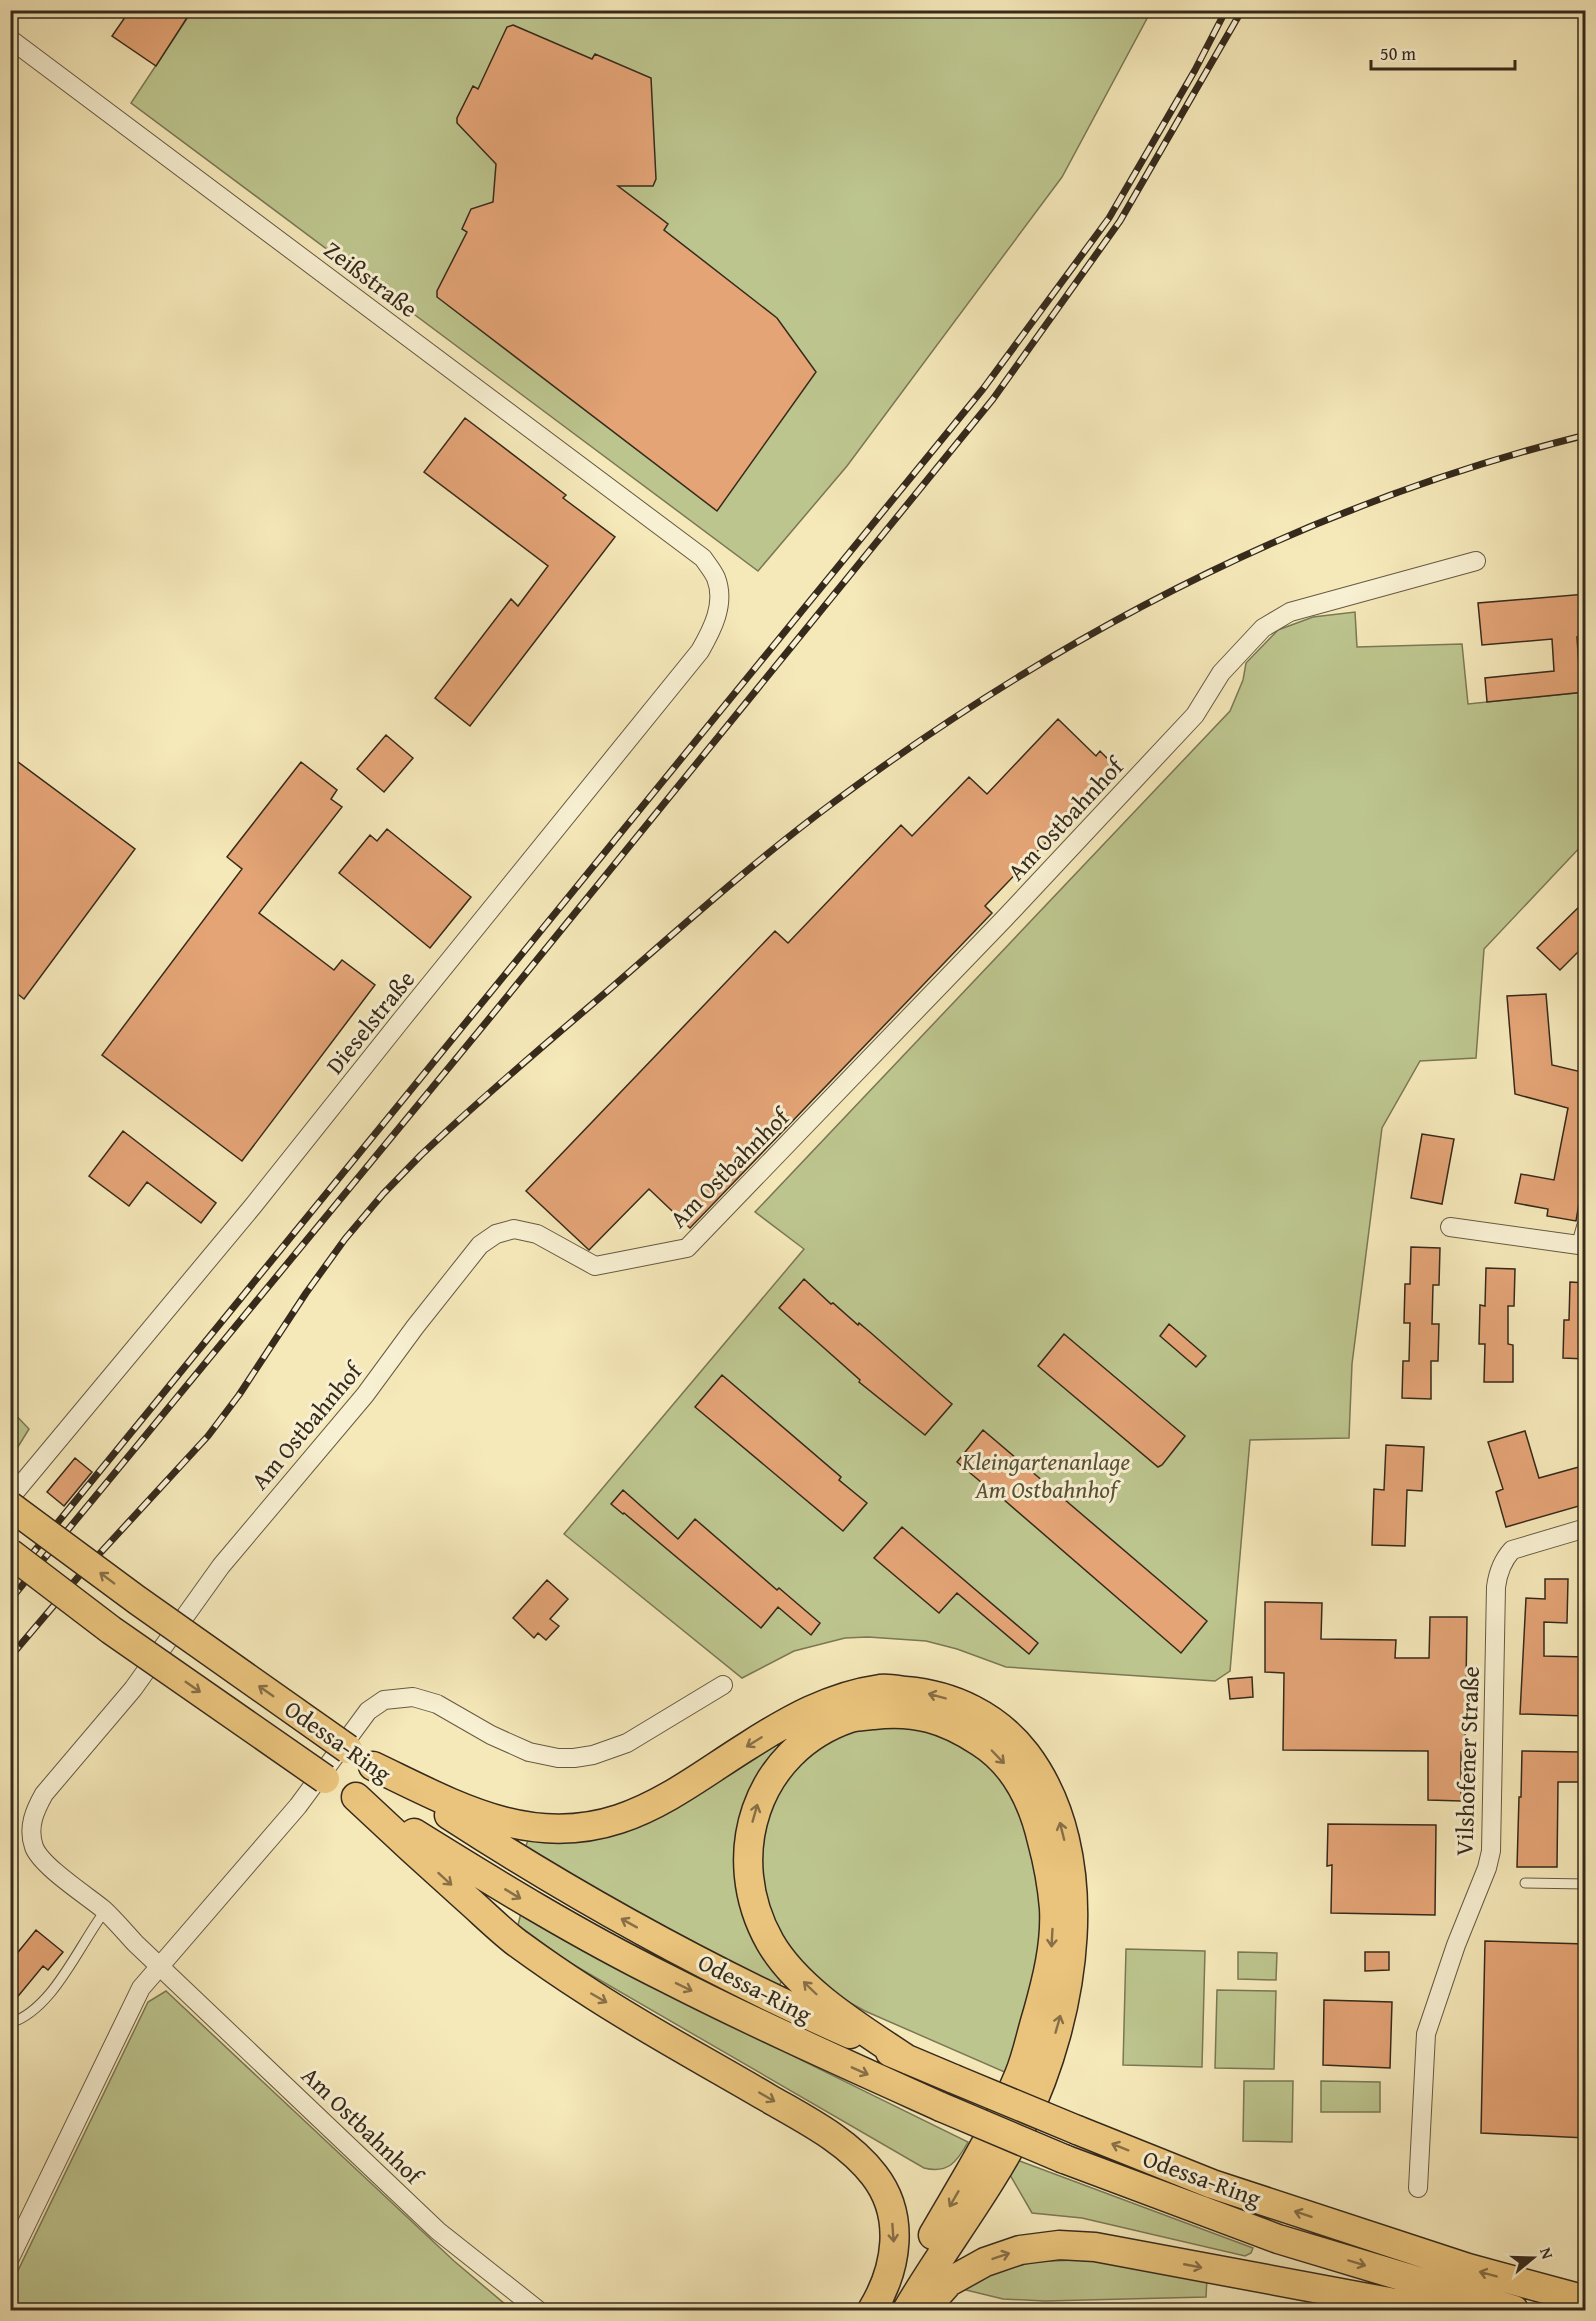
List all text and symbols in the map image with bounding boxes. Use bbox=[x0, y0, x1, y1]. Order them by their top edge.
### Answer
scale bar bbox=[1371, 33, 1515, 71]
text: 50 m bbox=[1380, 40, 1416, 67]
street label: Zeißstraße bbox=[317, 232, 425, 326]
street label: Am Ostbahnhof bbox=[999, 748, 1133, 888]
street label: Dieselstraße bbox=[317, 963, 423, 1081]
street label: Am Ostbahnhof bbox=[661, 1099, 798, 1236]
street label: Am Ostbahnhof bbox=[242, 1353, 371, 1497]
park label: Kleingartenanlage Am Ostbahnhof bbox=[961, 1444, 1130, 1507]
one-way arrow bbox=[99, 1572, 115, 1585]
street label: Vilshofener Straße bbox=[1446, 1666, 1488, 1856]
one-way arrow bbox=[184, 1681, 201, 1693]
one-way arrow bbox=[258, 1685, 275, 1697]
one-way arrow bbox=[928, 1689, 947, 1701]
street label: Odessa-Ring bbox=[277, 1691, 399, 1791]
one-way arrow bbox=[746, 1736, 763, 1748]
one-way arrow bbox=[991, 1749, 1006, 1764]
one-way arrow bbox=[750, 1804, 761, 1823]
one-way arrow bbox=[1055, 1822, 1067, 1841]
one-way arrow bbox=[438, 1872, 453, 1886]
one-way arrow bbox=[504, 1888, 521, 1900]
one-way arrow bbox=[621, 1917, 638, 1929]
one-way arrow bbox=[1047, 1928, 1058, 1948]
street label: Odessa-Ring bbox=[692, 1944, 818, 2032]
one-way arrow bbox=[803, 1981, 818, 1995]
one-way arrow bbox=[674, 1982, 692, 1994]
one-way arrow bbox=[590, 1993, 607, 2005]
one-way arrow bbox=[1053, 2014, 1064, 2033]
street label: Am Ostbahnhof bbox=[294, 2058, 432, 2193]
one-way arrow bbox=[851, 2066, 869, 2077]
one-way arrow bbox=[758, 2091, 775, 2103]
street label: Odessa-Ring bbox=[1138, 2140, 1266, 2216]
one-way arrow bbox=[1111, 2141, 1130, 2152]
one-way arrow bbox=[948, 2190, 960, 2207]
one-way arrow bbox=[1294, 2208, 1313, 2219]
one-way arrow bbox=[888, 2222, 899, 2242]
north arrow bbox=[1503, 2228, 1563, 2288]
text: N bbox=[1534, 2244, 1560, 2262]
one-way arrow bbox=[992, 2250, 1010, 2261]
one-way arrow bbox=[1347, 2258, 1366, 2269]
one-way arrow bbox=[1183, 2261, 1203, 2272]
one-way arrow bbox=[1479, 2268, 1498, 2279]

